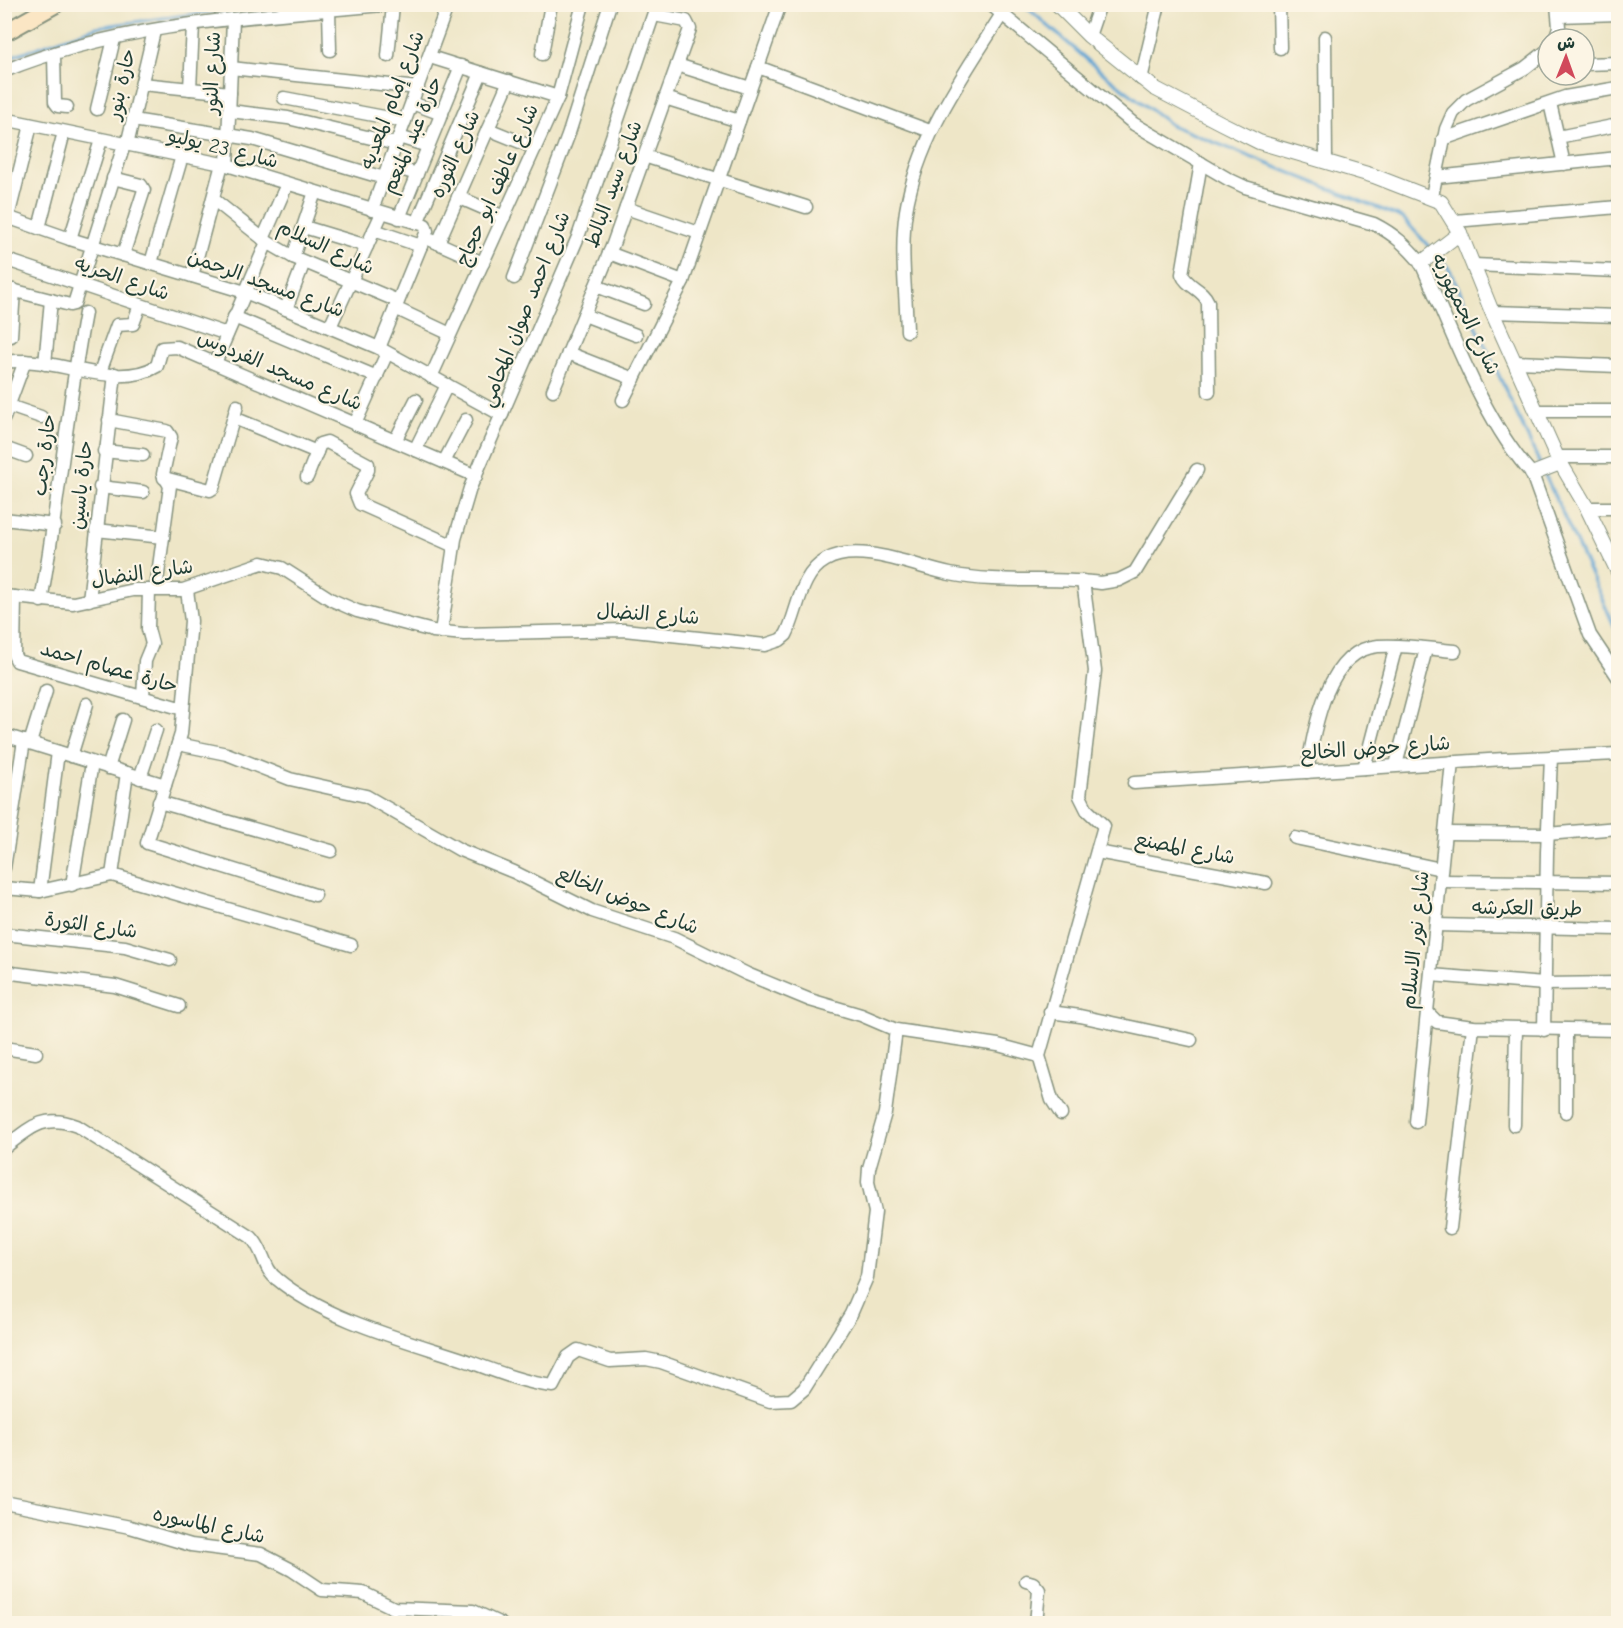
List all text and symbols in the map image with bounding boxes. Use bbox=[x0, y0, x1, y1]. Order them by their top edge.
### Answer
street label: شارع إمام المعديه bbox=[355, 27, 432, 174]
north arrow bbox=[1536, 27, 1596, 87]
street label: شارع النور bbox=[199, 31, 227, 117]
text: ش bbox=[1557, 34, 1575, 52]
street label: حارة بنور bbox=[101, 46, 142, 124]
street label: حارة عبد المنعم bbox=[377, 73, 450, 198]
street label: شارع عاطف ابو حجاج bbox=[451, 100, 545, 270]
street label: شارع الثوره bbox=[425, 106, 486, 202]
street label: شارع سيد البالط bbox=[579, 117, 649, 251]
street label: شارع 23 يوليو bbox=[164, 123, 281, 175]
street label: شارع احمد صوان المحامي bbox=[475, 208, 580, 412]
street label: شارع السلام bbox=[273, 215, 378, 282]
street label: شارع مسجد الرحمن bbox=[184, 244, 347, 324]
street label: شارع الجمهوريه bbox=[1425, 250, 1505, 379]
street label: شارع الحريه bbox=[71, 251, 172, 307]
street label: شارع مسجد الفردوس bbox=[194, 325, 366, 417]
street label: حارة رجب bbox=[28, 413, 60, 497]
street label: حارة ياسين bbox=[65, 439, 97, 531]
street label: شارع النضال bbox=[89, 554, 195, 594]
street label: شارع النضال bbox=[596, 599, 700, 631]
street label: حارة عصام احمد bbox=[37, 636, 180, 701]
street label: شارع حوض الخالع bbox=[1299, 731, 1451, 768]
street label: شارع المصنع bbox=[1132, 827, 1237, 872]
street label: شارع حوض الخالع bbox=[553, 861, 702, 942]
street label: شارع نور الاسلام bbox=[1396, 870, 1437, 1011]
street label: طريق العكرشه bbox=[1472, 896, 1582, 920]
street label: شارع الثورة bbox=[43, 907, 139, 945]
street label: شارع الماسوره bbox=[150, 1502, 267, 1550]

